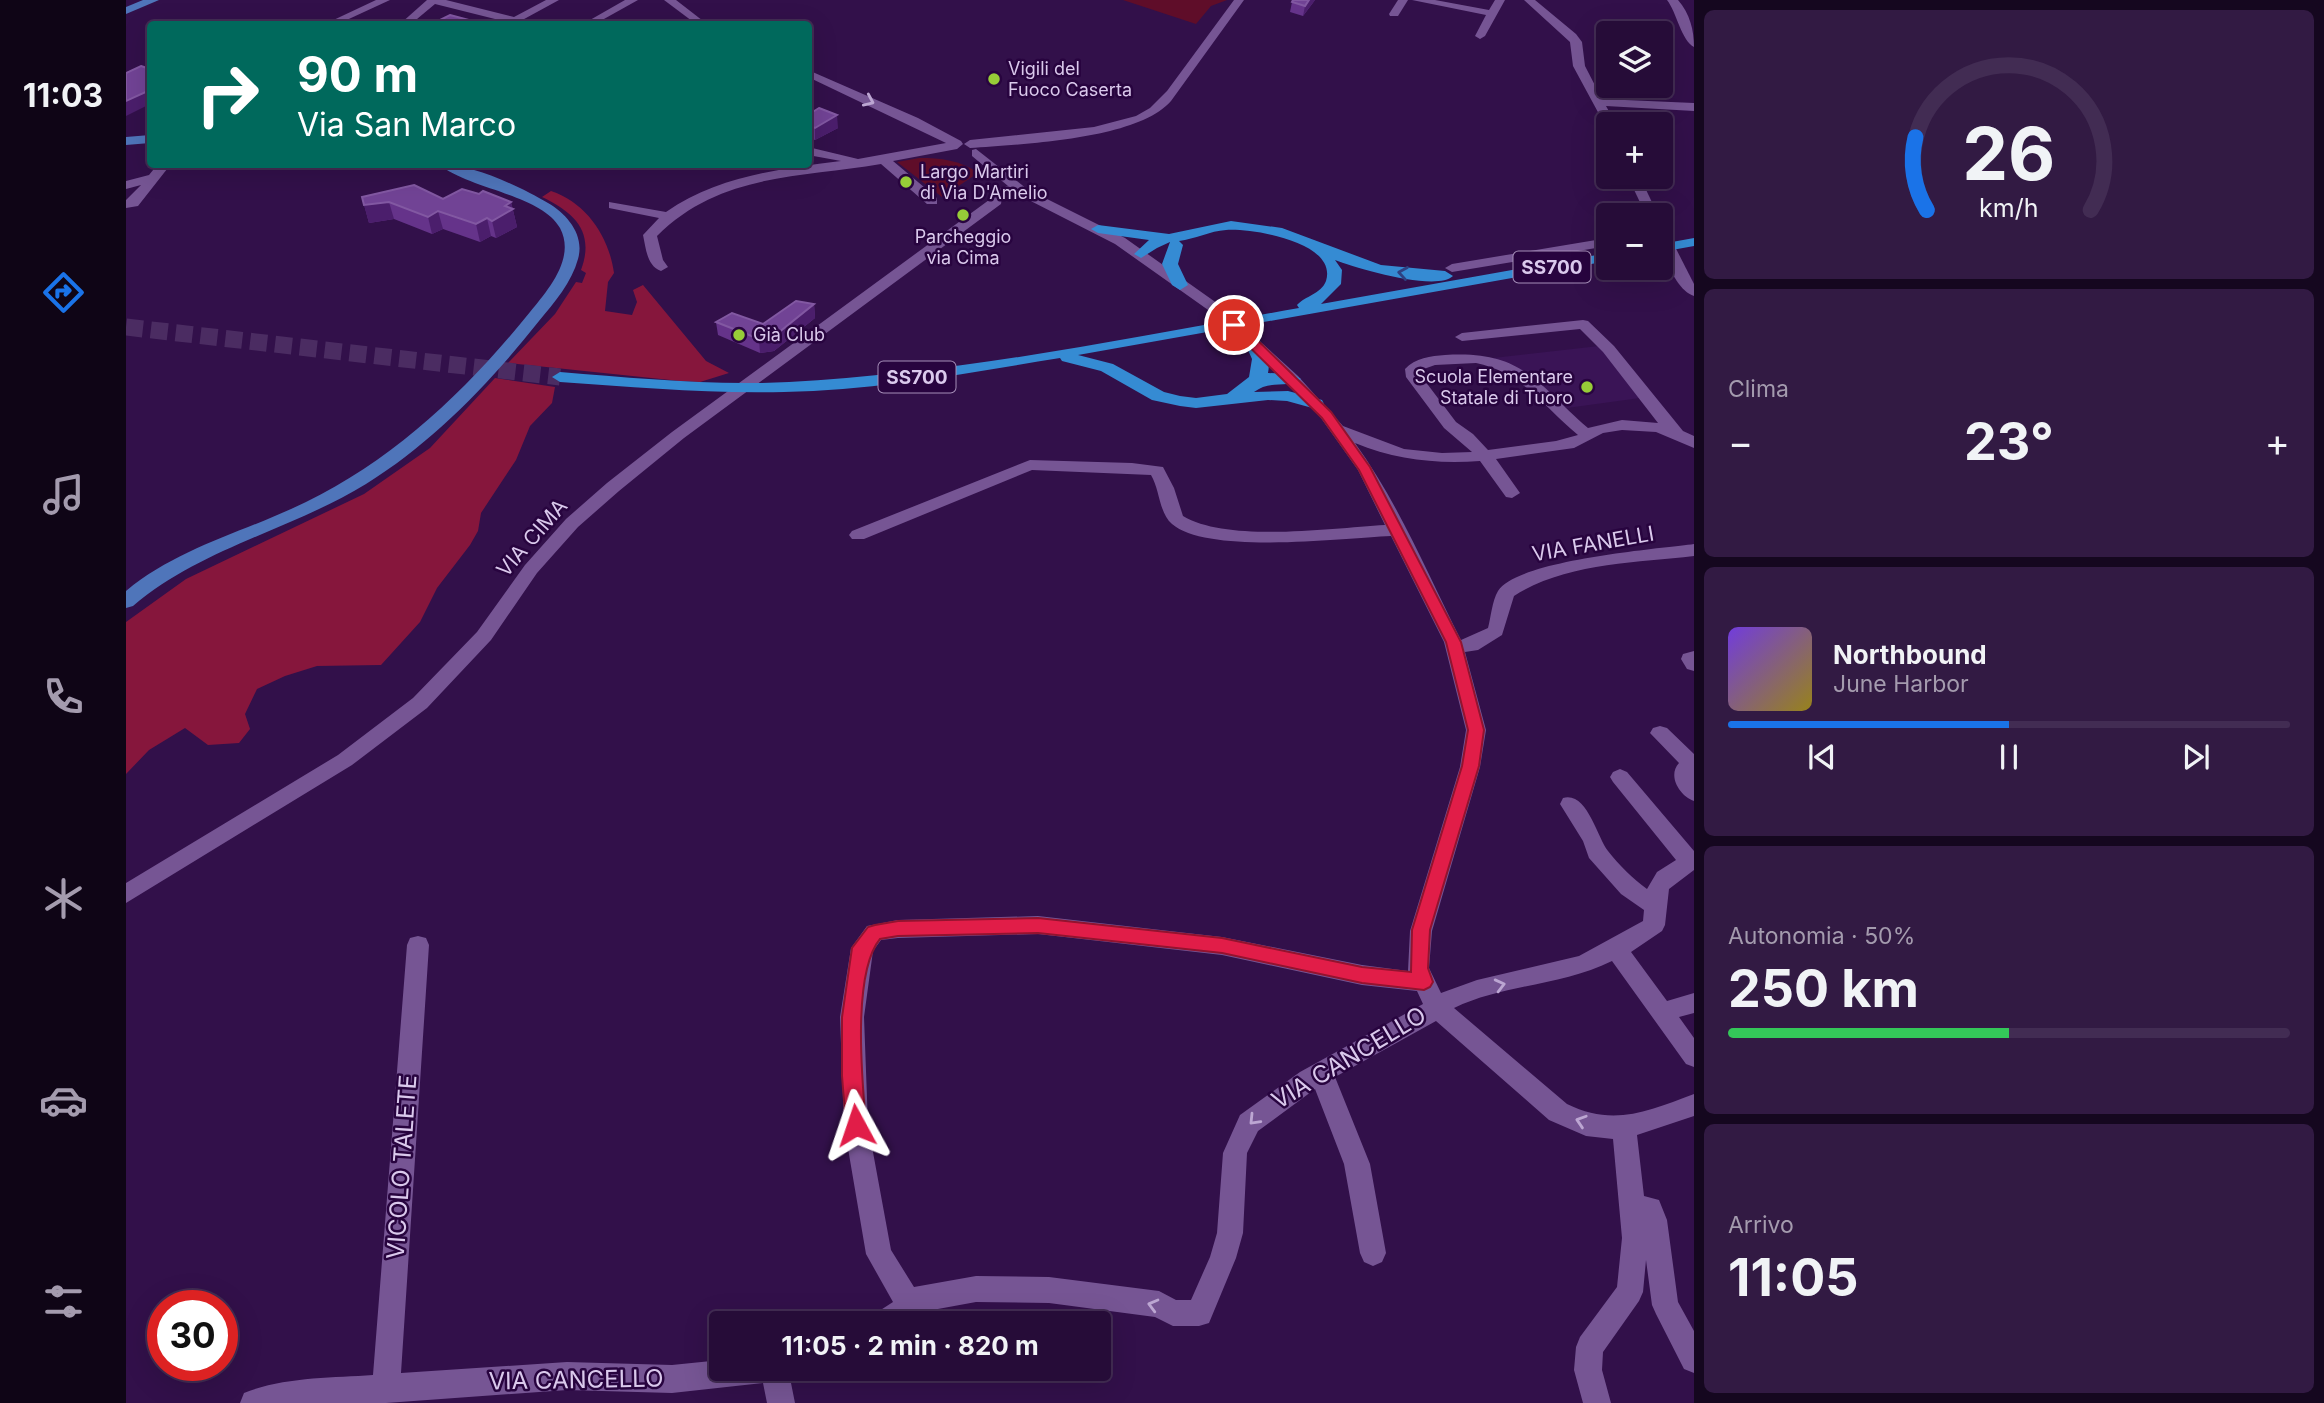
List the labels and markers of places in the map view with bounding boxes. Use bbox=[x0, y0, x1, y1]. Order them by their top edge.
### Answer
place label: Vigili del Fuoco Caserta bbox=[1008, 58, 1132, 100]
marker: Vigili del Fuoco Caserta bbox=[986, 71, 1002, 87]
place label: Largo Martiri di Via D'Amelio bbox=[920, 161, 1048, 203]
marker: Largo Martiri di Via D'Amelio bbox=[898, 174, 914, 190]
marker: Parcheggio via Cima bbox=[955, 207, 971, 223]
place label: Parcheggio via Cima bbox=[915, 226, 1011, 268]
pin bbox=[1204, 295, 1264, 355]
place label: Già Club bbox=[753, 324, 825, 345]
marker: Già Club bbox=[731, 327, 747, 343]
place label: Scuola Elementare Statale di Tuoro bbox=[1415, 366, 1573, 408]
marker: Scuola Elementare Statale di Tuoro bbox=[1579, 379, 1595, 395]

